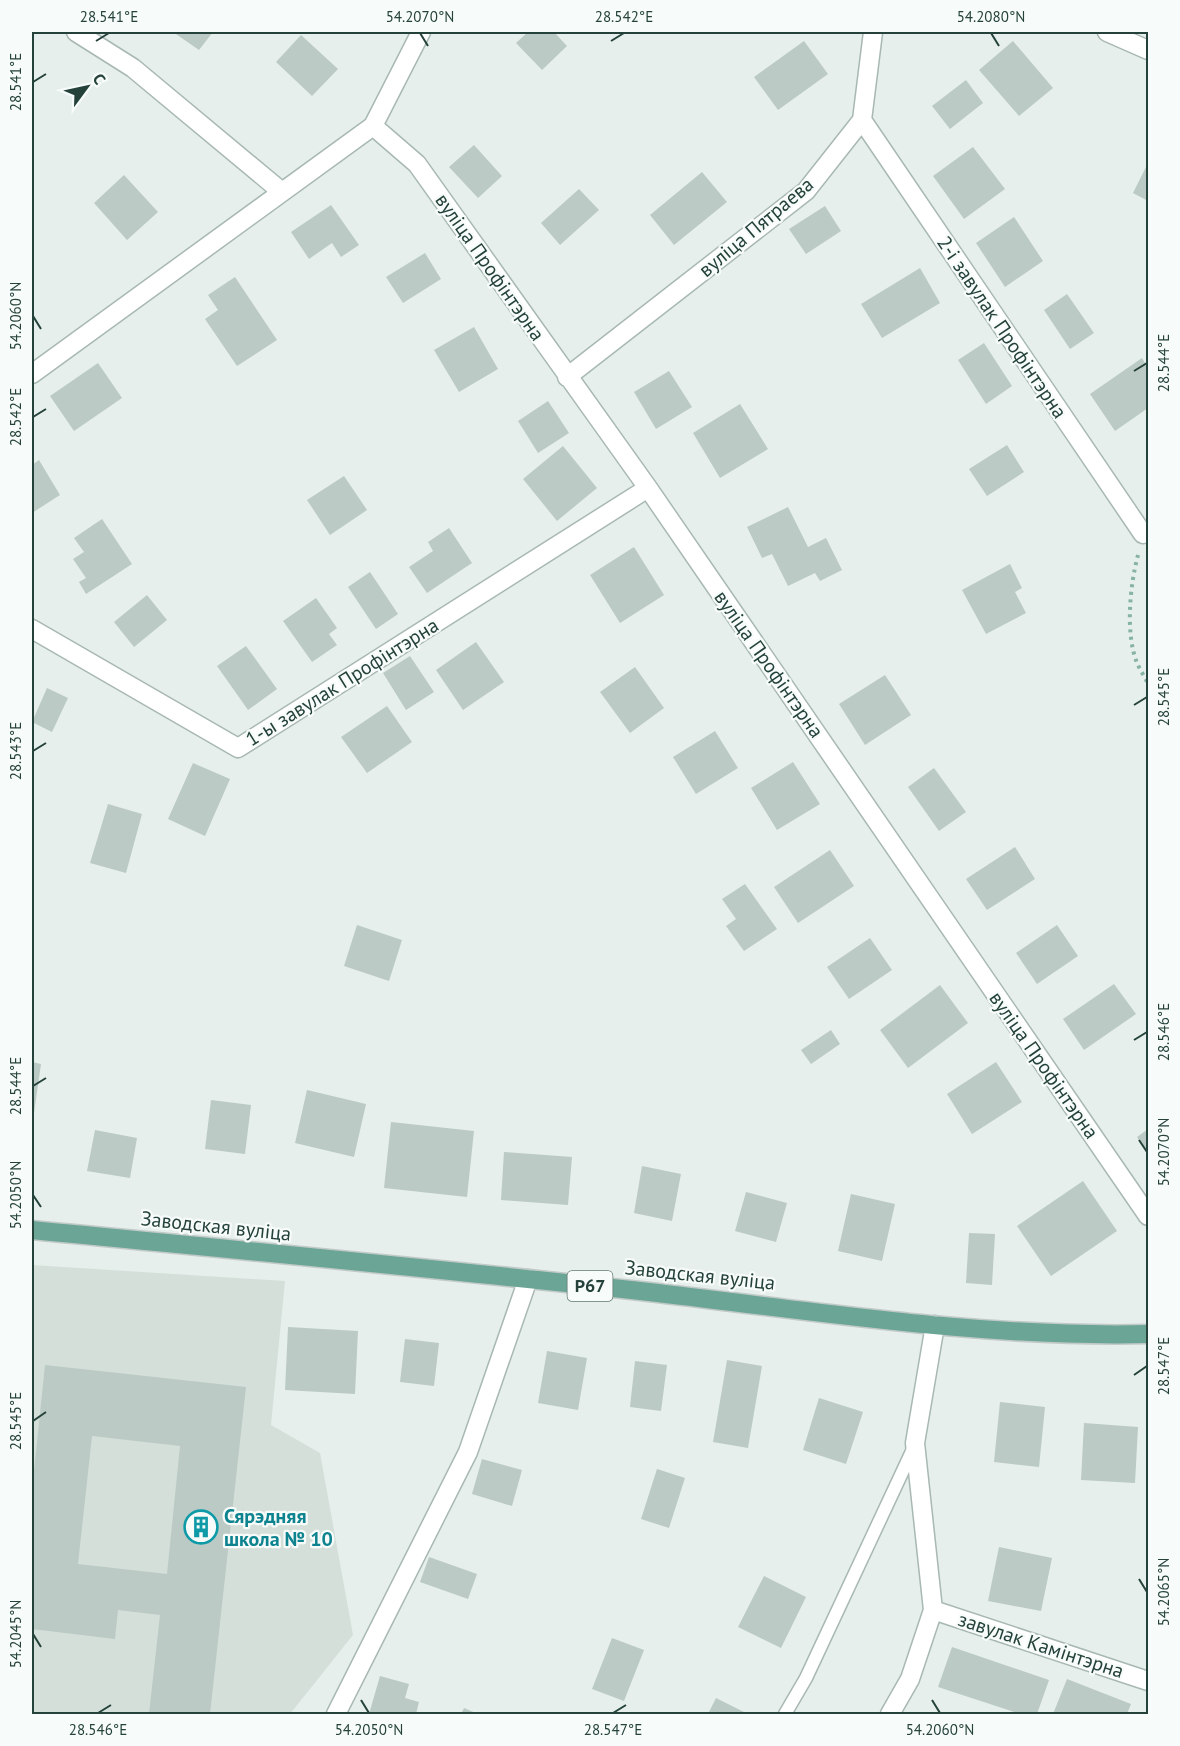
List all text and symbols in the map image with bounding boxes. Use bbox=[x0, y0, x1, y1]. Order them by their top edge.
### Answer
text: 28.541°E bbox=[80, 7, 138, 26]
text: 54.2070°N bbox=[386, 7, 454, 26]
text: 28.542°E bbox=[595, 7, 653, 26]
text: 54.2080°N bbox=[957, 7, 1025, 26]
text: 28.541°E bbox=[6, 53, 25, 111]
north arrow bbox=[57, 57, 117, 117]
text: С bbox=[89, 70, 110, 88]
street label: вуліца Пятраева bbox=[693, 171, 819, 283]
street label: вуліца Профінтэрна bbox=[429, 188, 551, 346]
street label: 2-і завулак Профінтэрна bbox=[931, 231, 1073, 423]
text: 54.2060°N bbox=[6, 282, 25, 350]
text: 28.544°E bbox=[1154, 334, 1173, 392]
text: 28.542°E bbox=[6, 388, 25, 446]
street label: вуліца Профінтэрна bbox=[708, 585, 830, 743]
street label: 1-ы завулак Профінтэрна bbox=[241, 612, 443, 752]
text: 28.545°E bbox=[1154, 668, 1173, 726]
text: 28.543°E bbox=[6, 722, 25, 780]
street label: вуліца Профінтэрна bbox=[983, 986, 1105, 1144]
text: 28.546°E bbox=[1154, 1003, 1173, 1061]
text: 28.544°E bbox=[6, 1057, 25, 1115]
text: 54.2070°N bbox=[1154, 1118, 1173, 1186]
text: 54.2050°N bbox=[6, 1161, 25, 1229]
street label: Заводская вуліца bbox=[140, 1205, 292, 1247]
street label: Заводская вуліца bbox=[624, 1254, 776, 1296]
road number: Р67 bbox=[568, 1271, 612, 1301]
text: 28.547°E bbox=[1154, 1337, 1173, 1395]
text: 28.545°E bbox=[6, 1392, 25, 1450]
place label: Сярэдняя школа № 10 bbox=[224, 1503, 333, 1552]
building icon: Сярэдняя школа № 10 bbox=[183, 1509, 219, 1545]
text: 54.2065°N bbox=[1154, 1558, 1173, 1626]
text: 54.2045°N bbox=[6, 1600, 25, 1668]
street label: завулак Камінтэрна bbox=[955, 1606, 1127, 1684]
text: 28.546°E bbox=[69, 1720, 127, 1739]
text: 54.2050°N bbox=[335, 1720, 403, 1739]
text: 28.547°E bbox=[584, 1720, 642, 1739]
text: 54.2060°N bbox=[906, 1720, 974, 1739]

